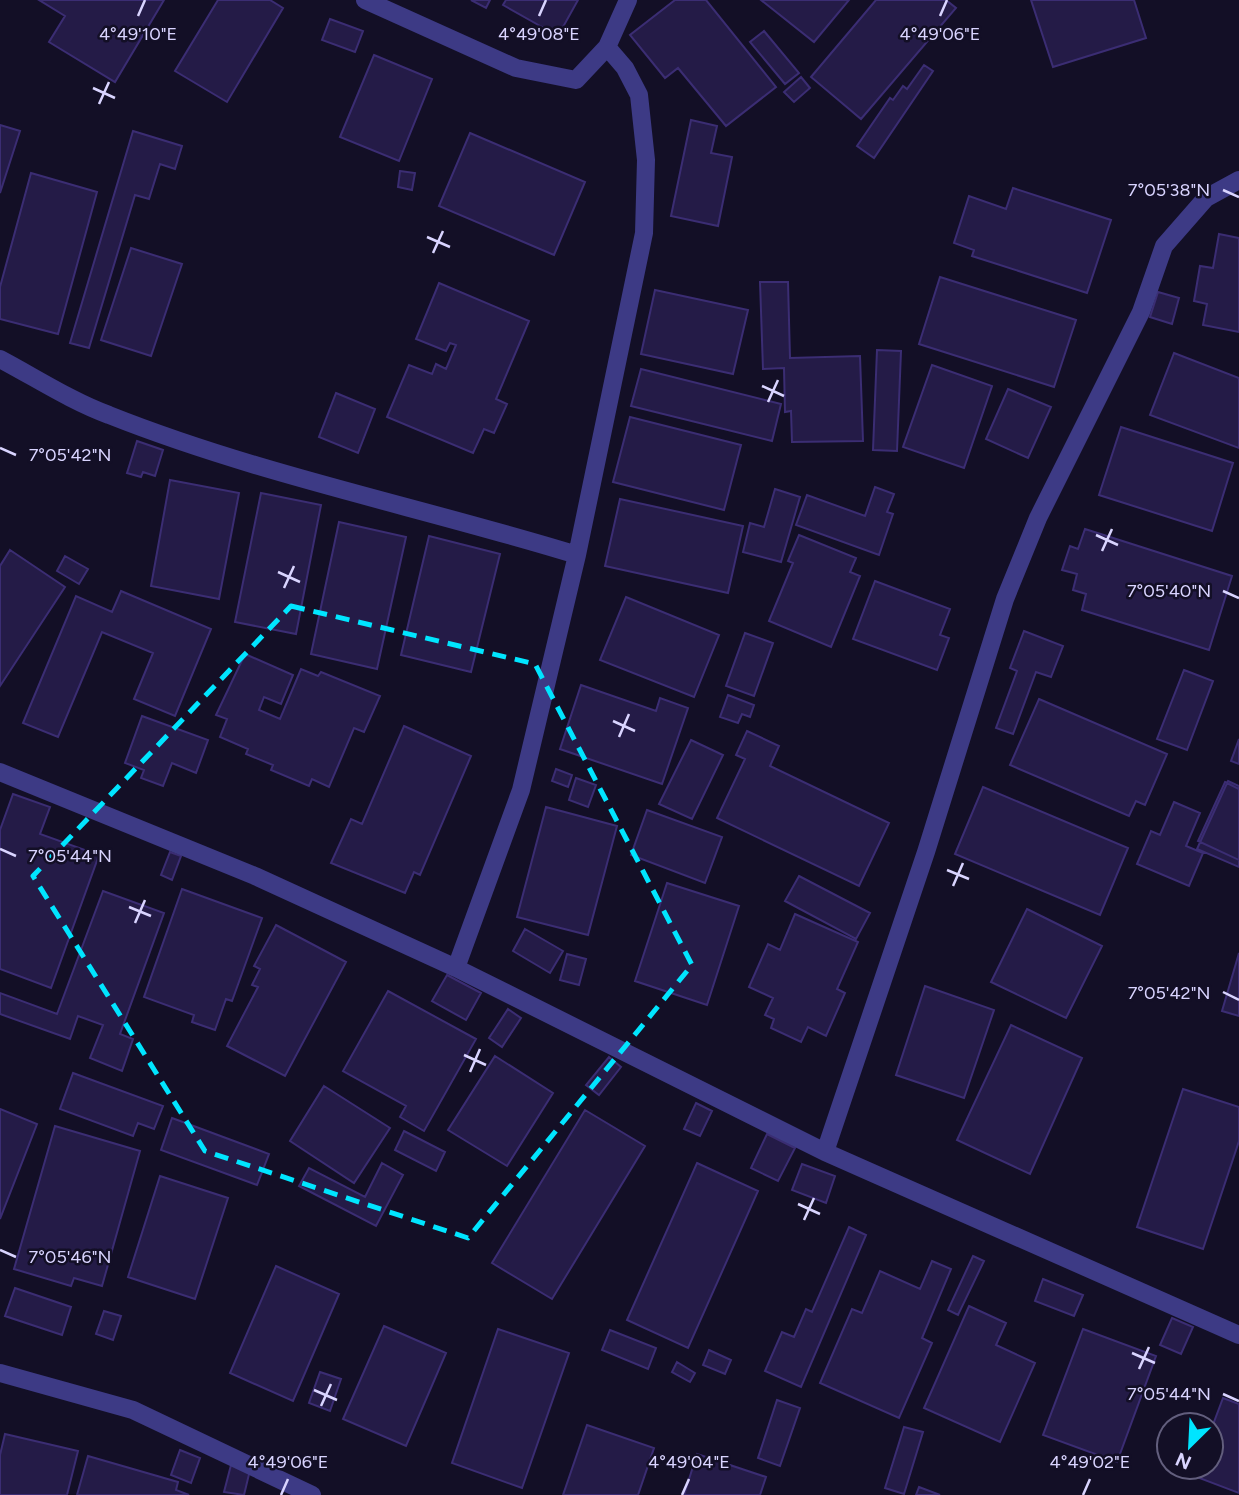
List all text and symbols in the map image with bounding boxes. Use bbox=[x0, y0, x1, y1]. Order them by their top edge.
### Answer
text: 4°49'10"E bbox=[99, 23, 177, 45]
text: 4°49'08"E bbox=[498, 23, 580, 45]
text: 4°49'06"E bbox=[900, 23, 980, 45]
text: 7°05'38"N bbox=[1128, 179, 1210, 201]
text: 7°05'42"N bbox=[29, 444, 111, 466]
text: 7°05'40"N bbox=[1127, 580, 1211, 602]
text: 7°05'44"N bbox=[28, 845, 112, 867]
text: 7°05'42"N bbox=[1128, 982, 1210, 1004]
text: 7°05'46"N bbox=[29, 1246, 111, 1268]
text: 7°05'44"N bbox=[1127, 1383, 1211, 1405]
north arrow bbox=[1155, 1411, 1225, 1481]
text: N bbox=[1172, 1448, 1195, 1475]
text: 4°49'06"E bbox=[248, 1451, 328, 1473]
text: 4°49'04"E bbox=[648, 1451, 730, 1473]
text: 4°49'02"E bbox=[1050, 1451, 1130, 1473]

